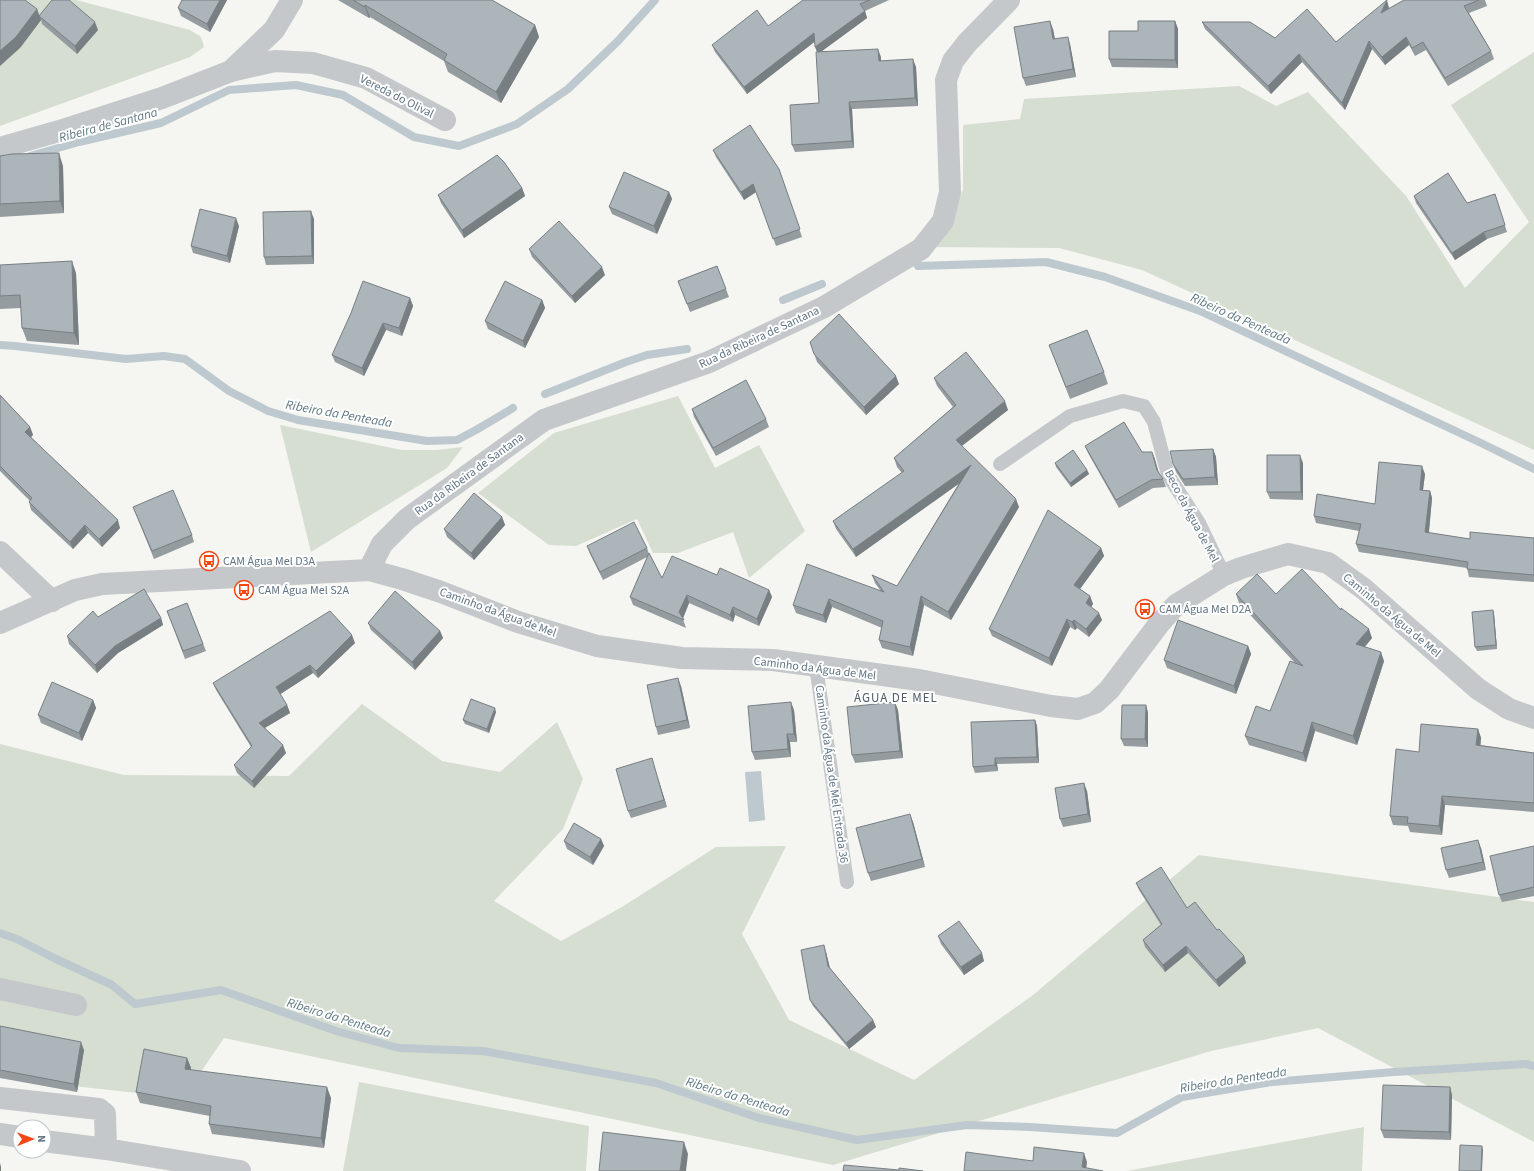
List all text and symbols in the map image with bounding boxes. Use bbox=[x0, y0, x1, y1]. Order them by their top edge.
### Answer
street label: Vereda do Olival bbox=[357, 70, 437, 122]
water label: Ribeira de Santana bbox=[57, 103, 160, 147]
water label: Ribeiro da Penteada bbox=[1188, 289, 1294, 349]
street label: Rua da Ribeira de Santana bbox=[696, 302, 822, 373]
water label: Ribeiro da Penteada bbox=[284, 396, 394, 432]
street label: Rua da Ribeira de Santana bbox=[411, 429, 527, 520]
street label: Beco da Água de Mel bbox=[1160, 467, 1223, 565]
bus stop icon: CAM Água Mel D3A bbox=[198, 550, 220, 572]
place label: CAM Água Mel D3A bbox=[223, 553, 316, 570]
street label: Caminho da Água de Mel bbox=[1339, 569, 1444, 661]
bus stop icon: CAM Água Mel S2A bbox=[233, 579, 255, 601]
place label: CAM Água Mel S2A bbox=[258, 582, 350, 599]
street label: Caminho da Água de Mel bbox=[437, 583, 559, 642]
bus stop icon: CAM Água Mel D2A bbox=[1134, 598, 1156, 620]
place label: CAM Água Mel D2A bbox=[1159, 601, 1252, 618]
street label: Caminho da Água de Mel bbox=[753, 653, 877, 684]
street label: Caminho da Água de Mel Entrada 36 bbox=[811, 684, 852, 864]
district label: ÁGUA DE MEL bbox=[854, 689, 938, 707]
water label: Ribeiro da Penteada bbox=[284, 994, 393, 1042]
water label: Ribeiro da Penteada bbox=[1178, 1063, 1288, 1097]
water label: Ribeiro da Penteada bbox=[683, 1073, 792, 1121]
north arrow bbox=[12, 1119, 52, 1159]
text: N bbox=[34, 1135, 49, 1143]

